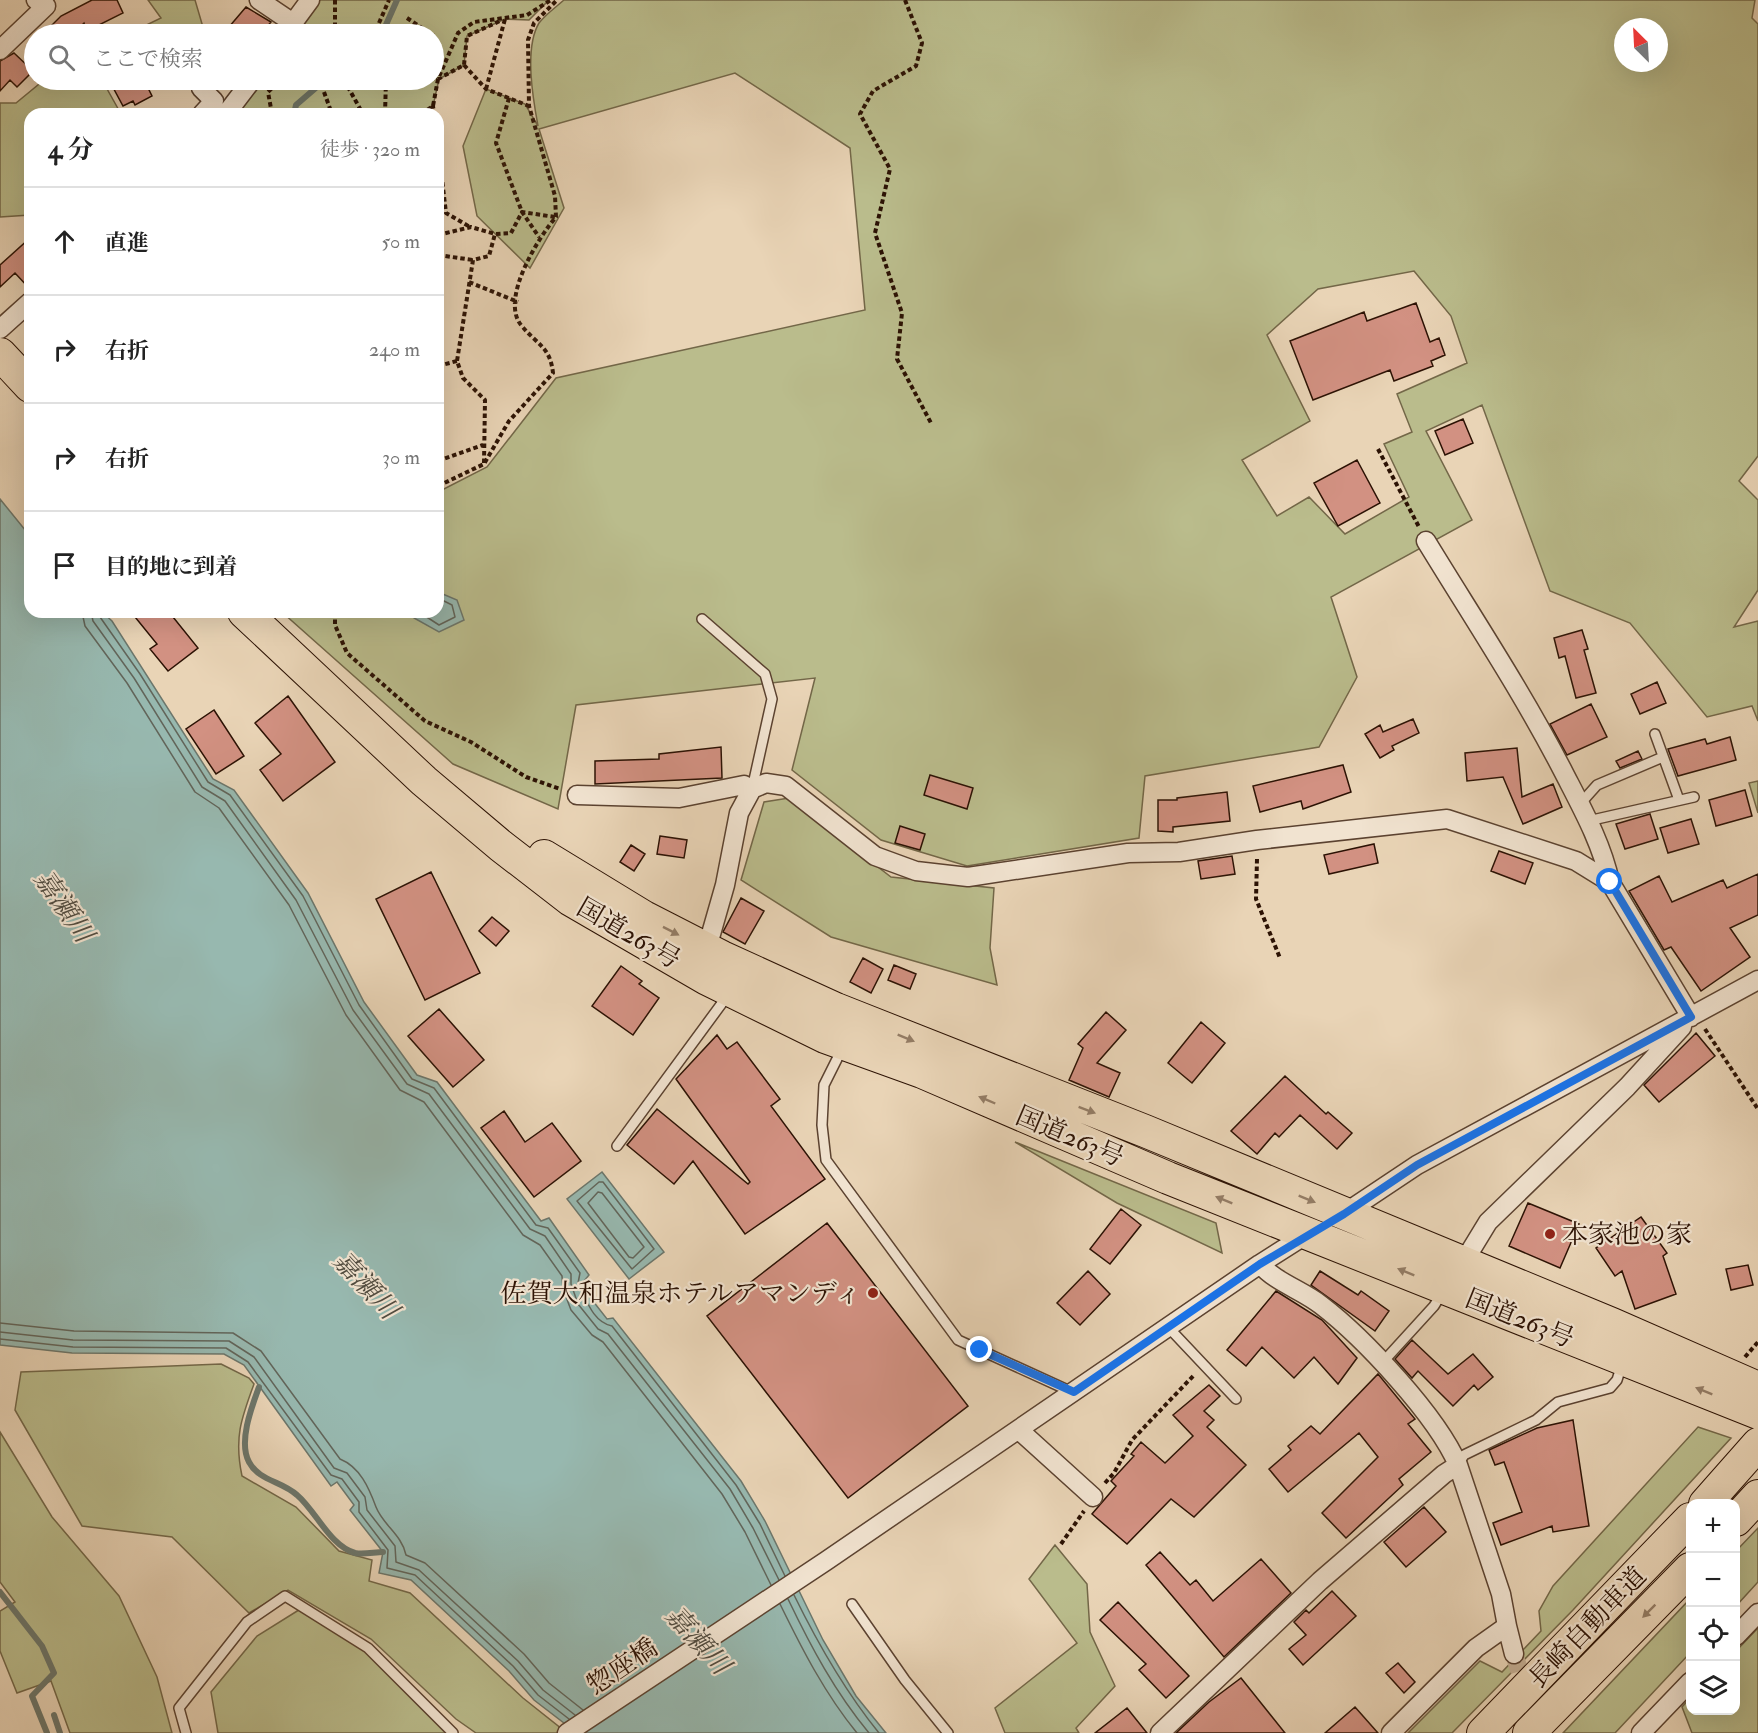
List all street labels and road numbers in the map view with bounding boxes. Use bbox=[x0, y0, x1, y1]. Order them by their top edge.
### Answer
street label: 国道263号 bbox=[571, 891, 686, 976]
street label: 国道263号 bbox=[1011, 1100, 1128, 1174]
street label: 国道263号 bbox=[1461, 1283, 1579, 1355]
street label: 長崎自動車道 bbox=[1522, 1560, 1653, 1695]
street label: 惣座橋 bbox=[581, 1632, 664, 1702]

